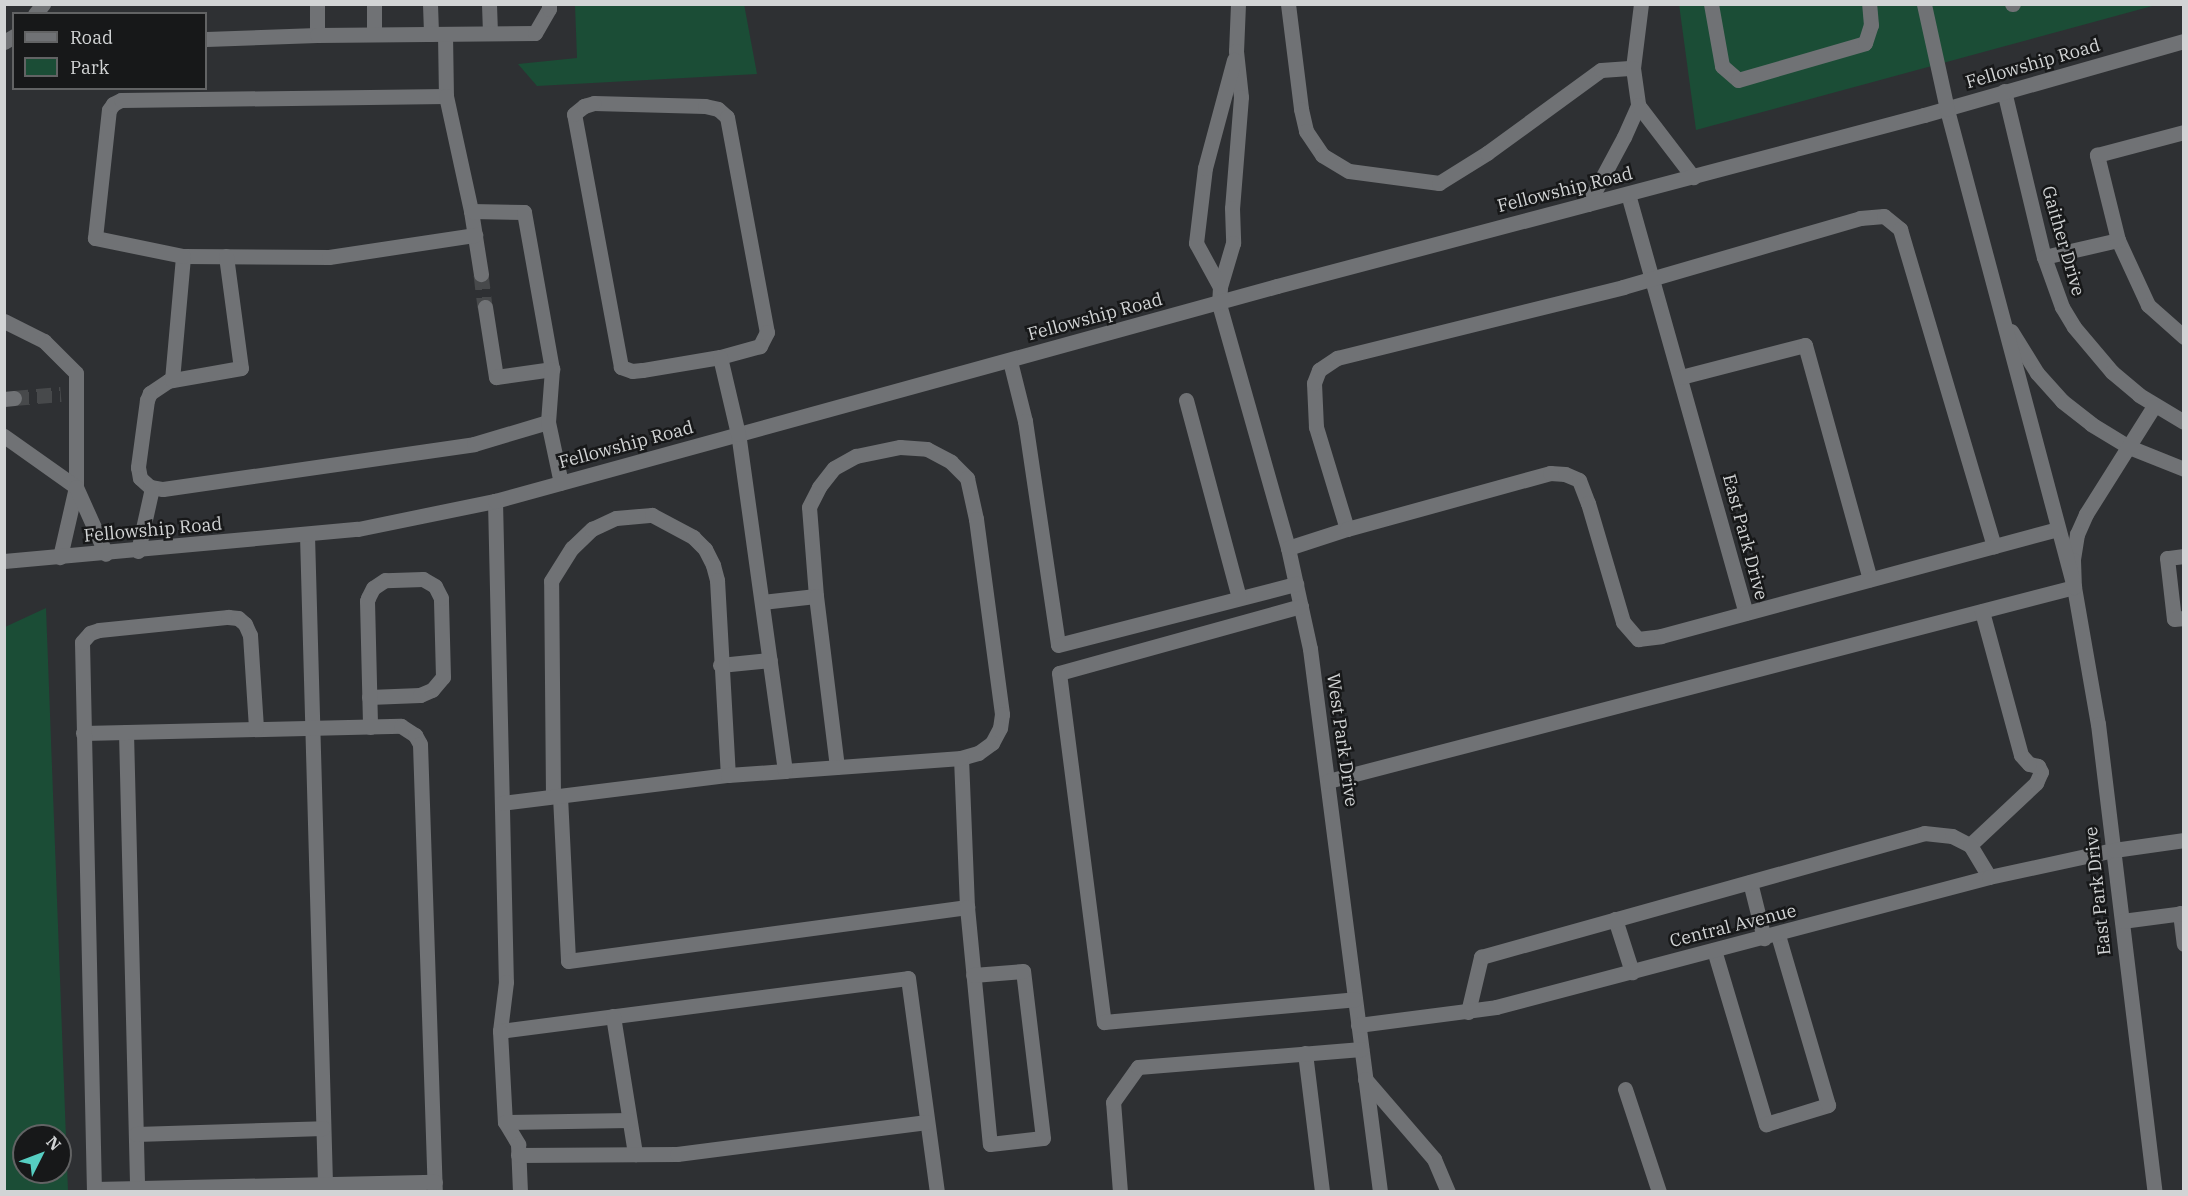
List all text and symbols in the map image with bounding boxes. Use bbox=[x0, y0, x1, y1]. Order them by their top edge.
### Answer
legend bbox=[12, 12, 207, 90]
text: Road bbox=[70, 26, 113, 49]
street label: Fellowship Road bbox=[1963, 34, 2103, 94]
text: Park bbox=[70, 56, 109, 79]
street label: Fellowship Road bbox=[1495, 163, 1635, 217]
street label: Gaither Drive bbox=[2037, 183, 2089, 299]
street label: Fellowship Road bbox=[1025, 289, 1165, 345]
street label: Fellowship Road bbox=[556, 417, 696, 473]
street label: East Park Drive bbox=[1718, 472, 1772, 602]
street label: Fellowship Road bbox=[83, 513, 223, 547]
street label: West Park Drive bbox=[1322, 672, 1362, 808]
street label: East Park Drive bbox=[2080, 825, 2116, 957]
street label: Central Avenue bbox=[1667, 900, 1799, 952]
north arrow bbox=[12, 1124, 72, 1184]
text: N bbox=[42, 1132, 66, 1155]

